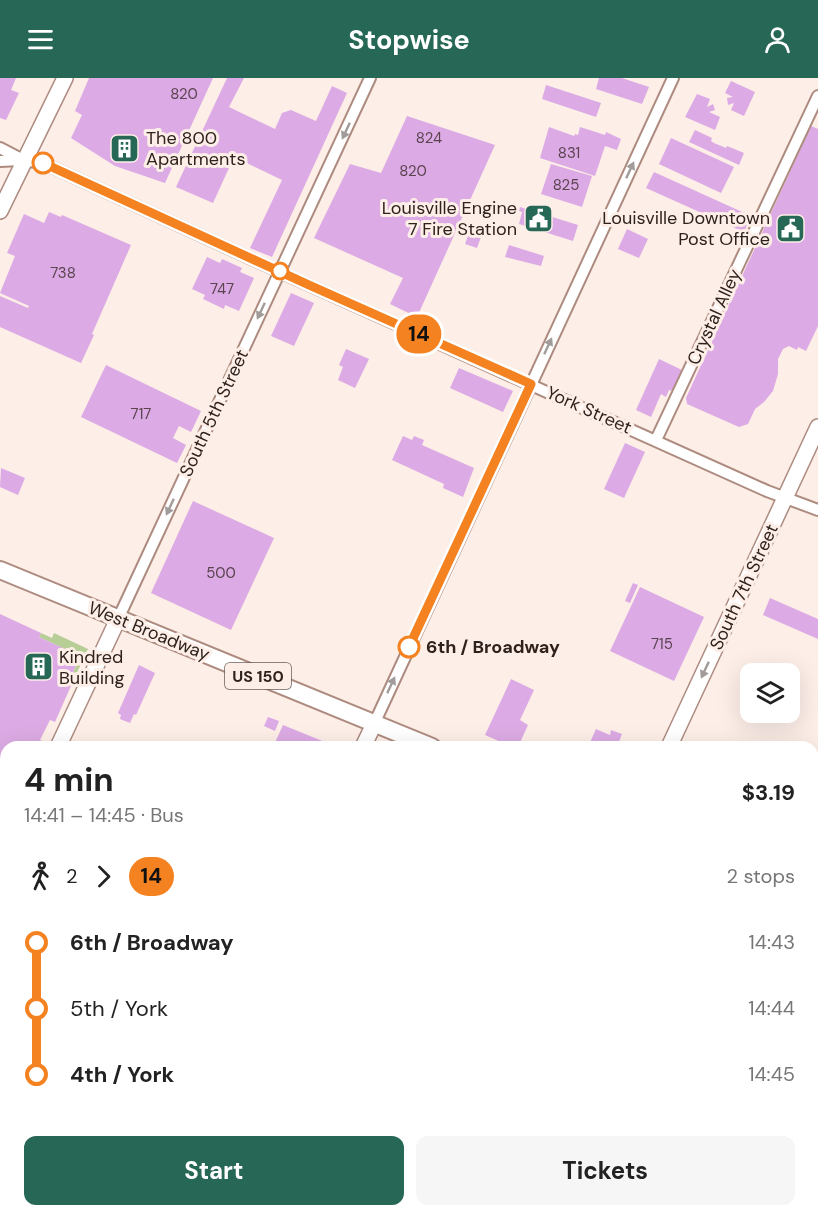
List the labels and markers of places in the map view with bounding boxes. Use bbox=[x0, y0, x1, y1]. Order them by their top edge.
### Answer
place label: The 800 Apartments bbox=[146, 126, 245, 171]
building icon: The 800 Apartments bbox=[109, 132, 141, 164]
unlabelled marker bbox=[32, 152, 54, 174]
place label: Louisville Engine 7 Fire Station bbox=[382, 196, 517, 241]
public building icon: Louisville Engine 7 Fire Station bbox=[522, 202, 554, 234]
place label: Louisville Downtown Post Office bbox=[602, 206, 770, 251]
public building icon: Louisville Downtown Post Office bbox=[775, 212, 807, 244]
unlabelled marker bbox=[271, 262, 289, 280]
place label: 6th / Broadway bbox=[426, 635, 560, 659]
marker: 6th / Broadway bbox=[398, 636, 420, 658]
place label: Kindred Building bbox=[59, 645, 124, 690]
building icon: Kindred Building bbox=[22, 651, 54, 683]

